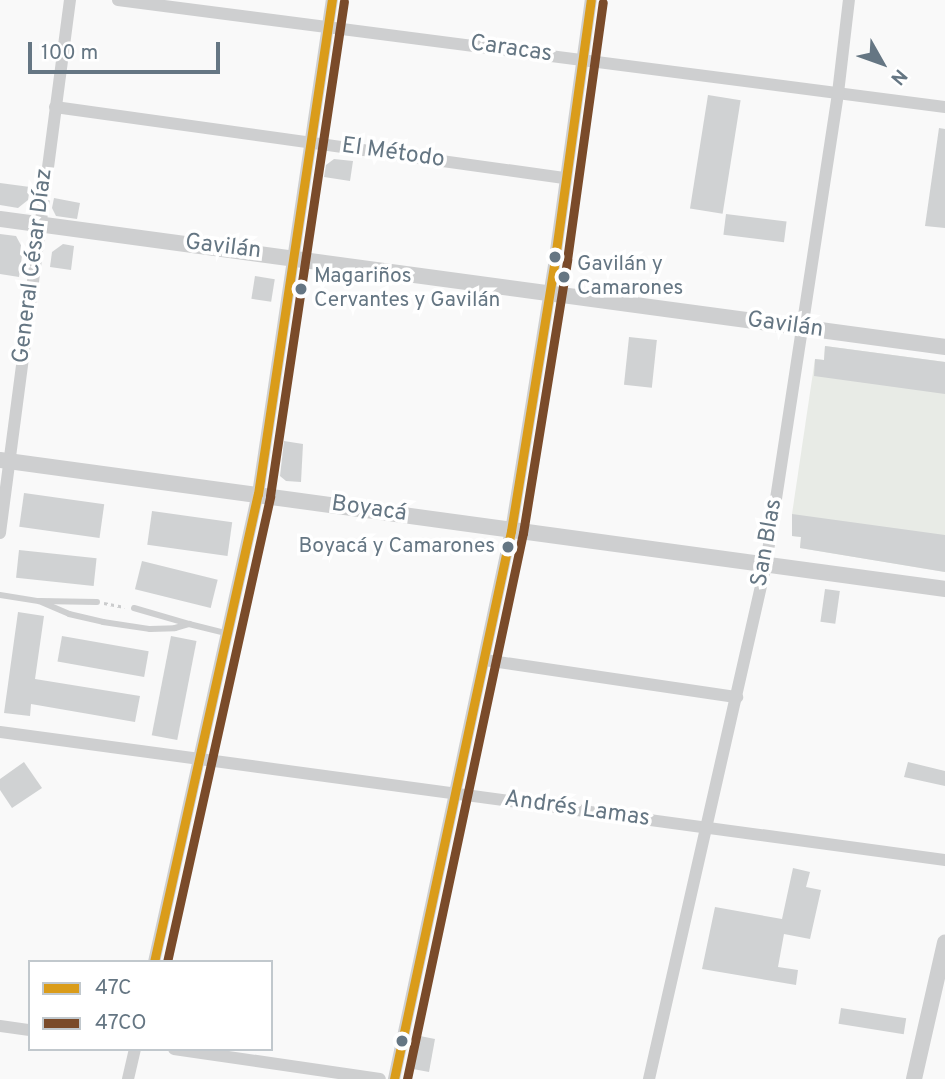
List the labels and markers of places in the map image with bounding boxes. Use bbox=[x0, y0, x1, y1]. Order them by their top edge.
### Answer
unlabelled marker bbox=[548, 250, 562, 264]
place label: Gavilán y Camarones bbox=[577, 252, 683, 302]
place label: Magariños Cervantes y Gavilán bbox=[314, 264, 500, 314]
marker: Gavilán y Camarones bbox=[557, 270, 571, 284]
marker: Magariños Cervantes y Gavilán bbox=[294, 282, 308, 296]
place label: Boyacá y Camarones bbox=[298, 534, 495, 560]
marker: Boyacá y Camarones bbox=[501, 540, 515, 554]
unlabelled marker bbox=[395, 1034, 409, 1048]

